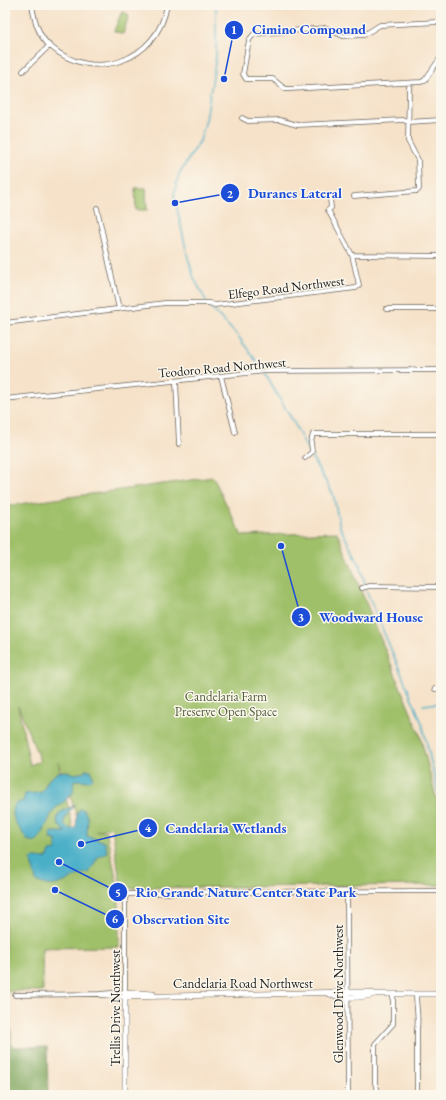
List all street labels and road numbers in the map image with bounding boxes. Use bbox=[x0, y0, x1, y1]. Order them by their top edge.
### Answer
street label: Elfego Road Northwest bbox=[227, 272, 345, 303]
street label: Teodoro Road Northwest bbox=[157, 353, 287, 382]
street label: Glenwood Drive Northwest bbox=[330, 925, 347, 1063]
street label: Trellis Drive Northwest bbox=[107, 950, 124, 1066]
street label: Candelaria Road Northwest bbox=[173, 975, 313, 992]

